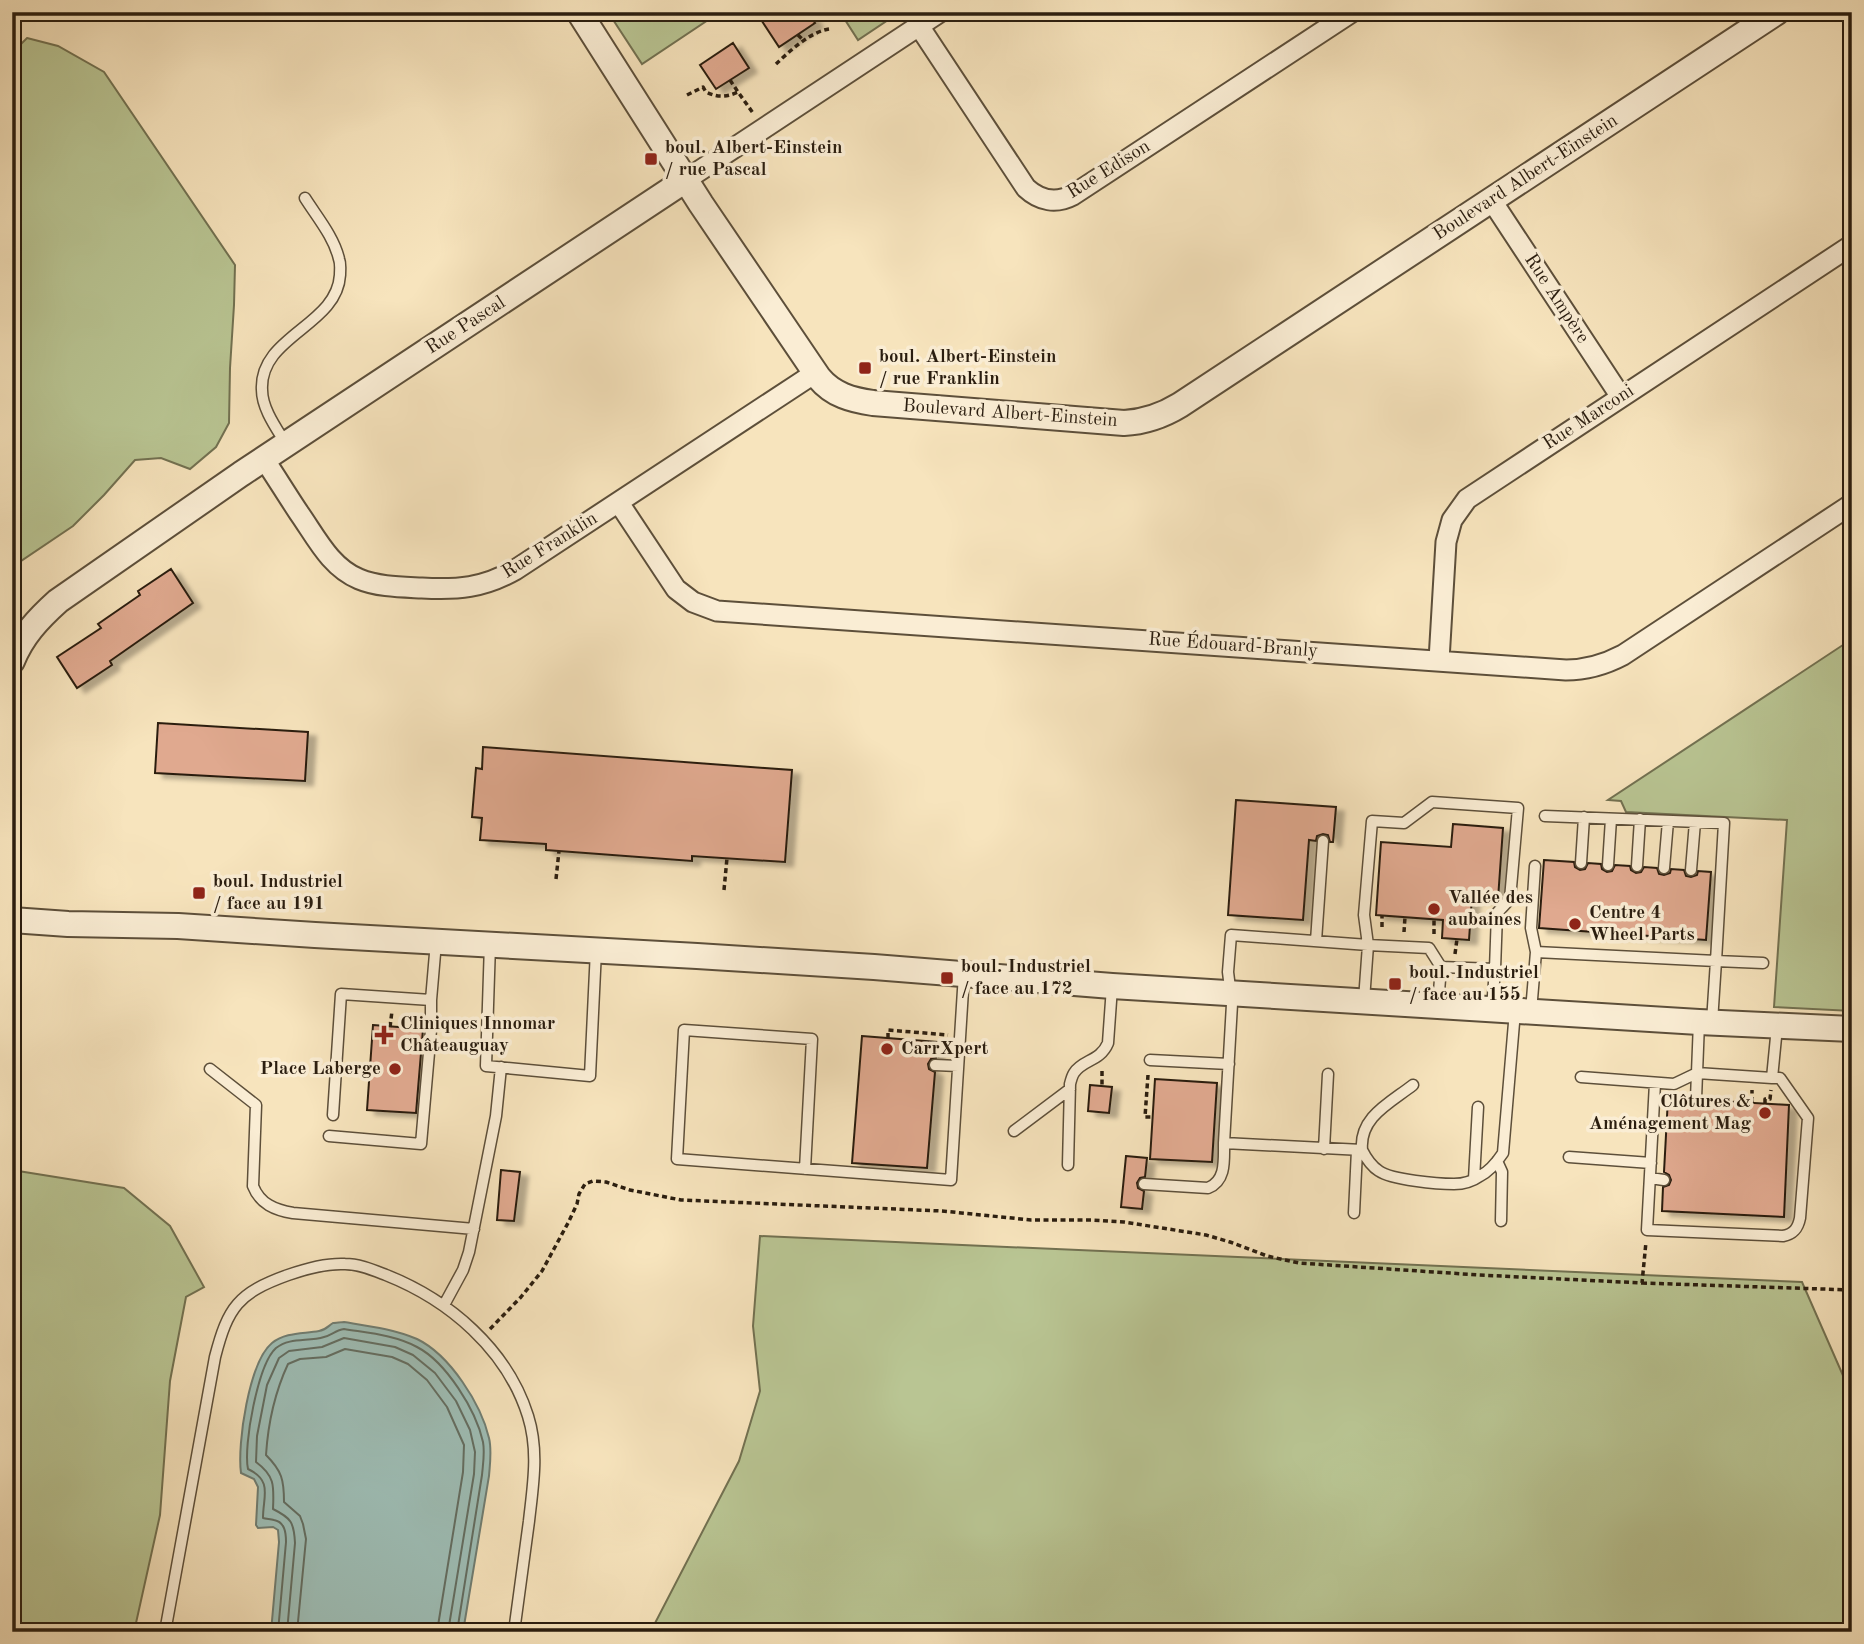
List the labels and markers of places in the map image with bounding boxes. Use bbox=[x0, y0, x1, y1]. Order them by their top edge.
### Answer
place label: boul. Albert-Einstein / rue Pascal bbox=[665, 139, 842, 180]
marker: boul. Albert-Einstein / rue Pascal bbox=[643, 151, 659, 167]
place label: boul. Albert-Einstein / rue Franklin bbox=[879, 348, 1056, 389]
marker: boul. Albert-Einstein / rue Franklin bbox=[857, 360, 873, 376]
place label: boul. Industriel / face au 191 bbox=[213, 873, 343, 914]
marker: boul. Industriel / face au 191 bbox=[191, 885, 207, 901]
place label: Vallée des aubaines bbox=[1448, 889, 1533, 930]
marker: Vallée des aubaines bbox=[1426, 901, 1442, 917]
place label: Centre 4 Wheel Parts bbox=[1589, 904, 1695, 945]
marker: Centre 4 Wheel Parts bbox=[1567, 916, 1583, 932]
place label: boul. Industriel / face au 172 bbox=[961, 958, 1091, 999]
place label: boul. Industriel / face au 155 bbox=[1409, 964, 1539, 1005]
marker: boul. Industriel / face au 172 bbox=[939, 970, 955, 986]
marker: boul. Industriel / face au 155 bbox=[1387, 976, 1403, 992]
place label: Cliniques Innomar Châteauguay bbox=[400, 1015, 555, 1056]
marker: Cliniques Innomar Châteauguay bbox=[374, 1025, 394, 1045]
place label: CarrXpert bbox=[901, 1040, 988, 1059]
marker: CarrXpert bbox=[879, 1041, 895, 1057]
place label: Place Laberge bbox=[260, 1060, 381, 1079]
marker: Place Laberge bbox=[387, 1061, 403, 1077]
place label: Clôtures & Aménagement Mag bbox=[1589, 1093, 1751, 1134]
marker: Clôtures & Aménagement Mag bbox=[1757, 1105, 1773, 1121]

